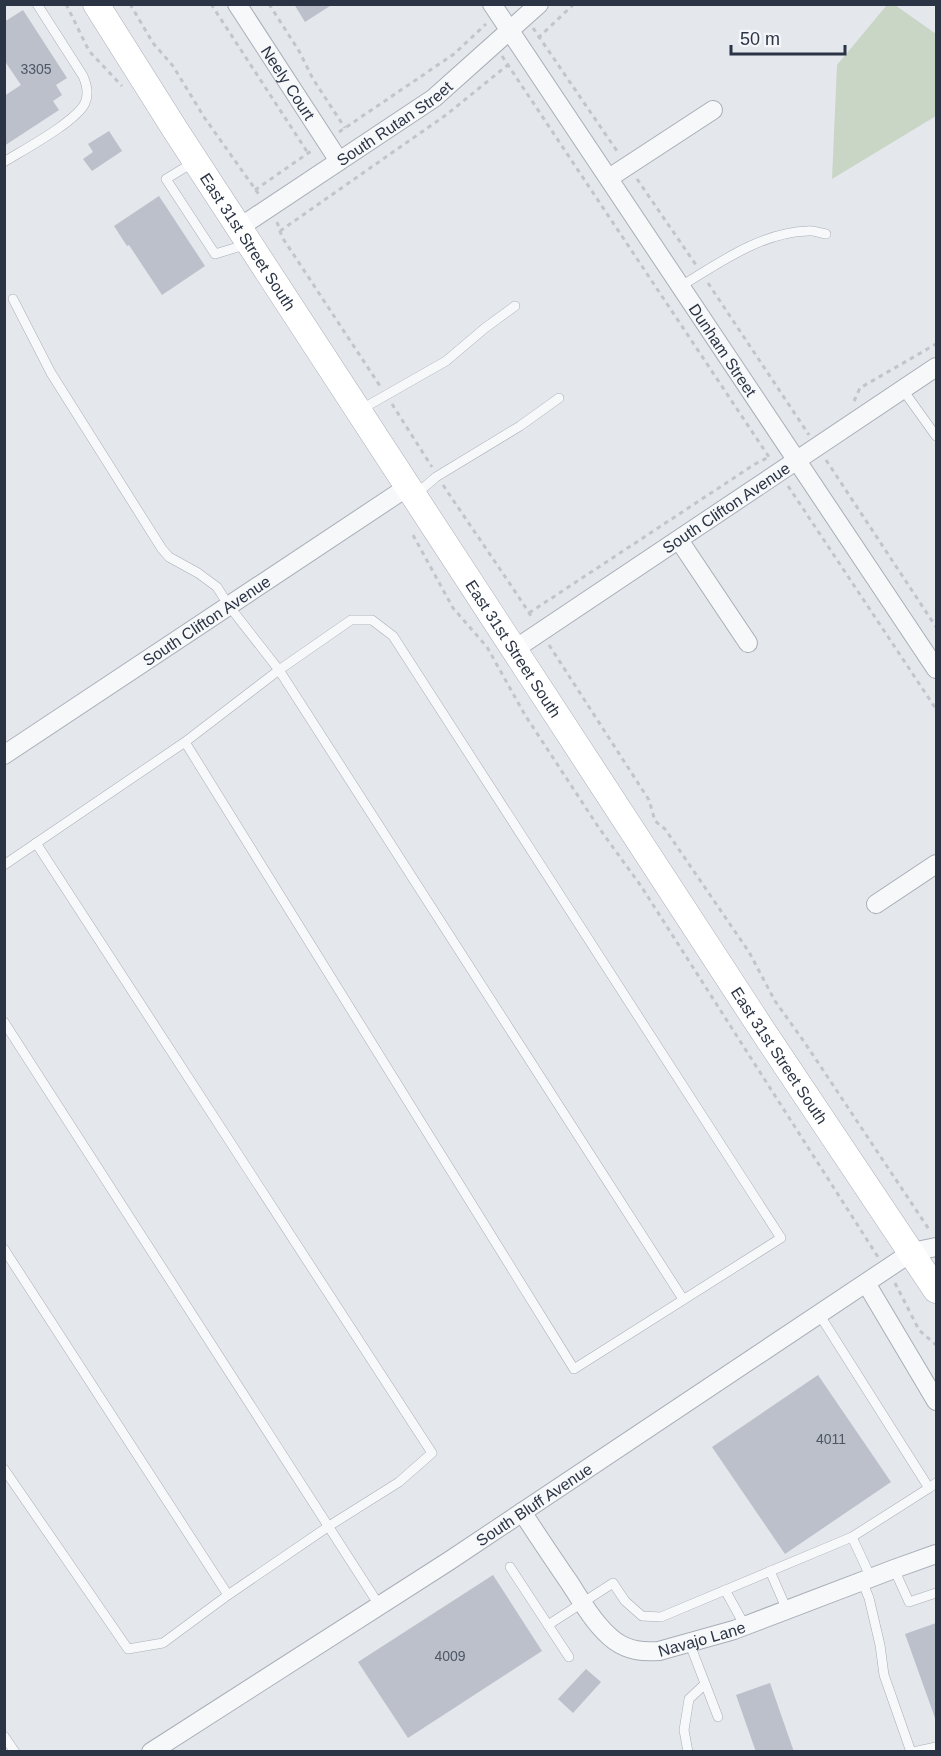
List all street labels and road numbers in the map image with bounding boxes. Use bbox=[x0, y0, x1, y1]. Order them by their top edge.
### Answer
street label: Neely Court bbox=[258, 43, 318, 124]
street label: South Rutan Street bbox=[334, 78, 456, 169]
street label: East 31st Street South bbox=[197, 170, 299, 314]
street label: Dunham Street bbox=[686, 301, 760, 400]
street label: South Clifton Avenue bbox=[660, 459, 793, 557]
street label: South Clifton Avenue bbox=[140, 573, 274, 669]
street label: East 31st Street South bbox=[462, 577, 564, 721]
street label: East 31st Street South bbox=[728, 984, 830, 1127]
street label: South Bluff Avenue bbox=[473, 1460, 595, 1549]
street label: Navajo Lane bbox=[656, 1618, 748, 1660]

